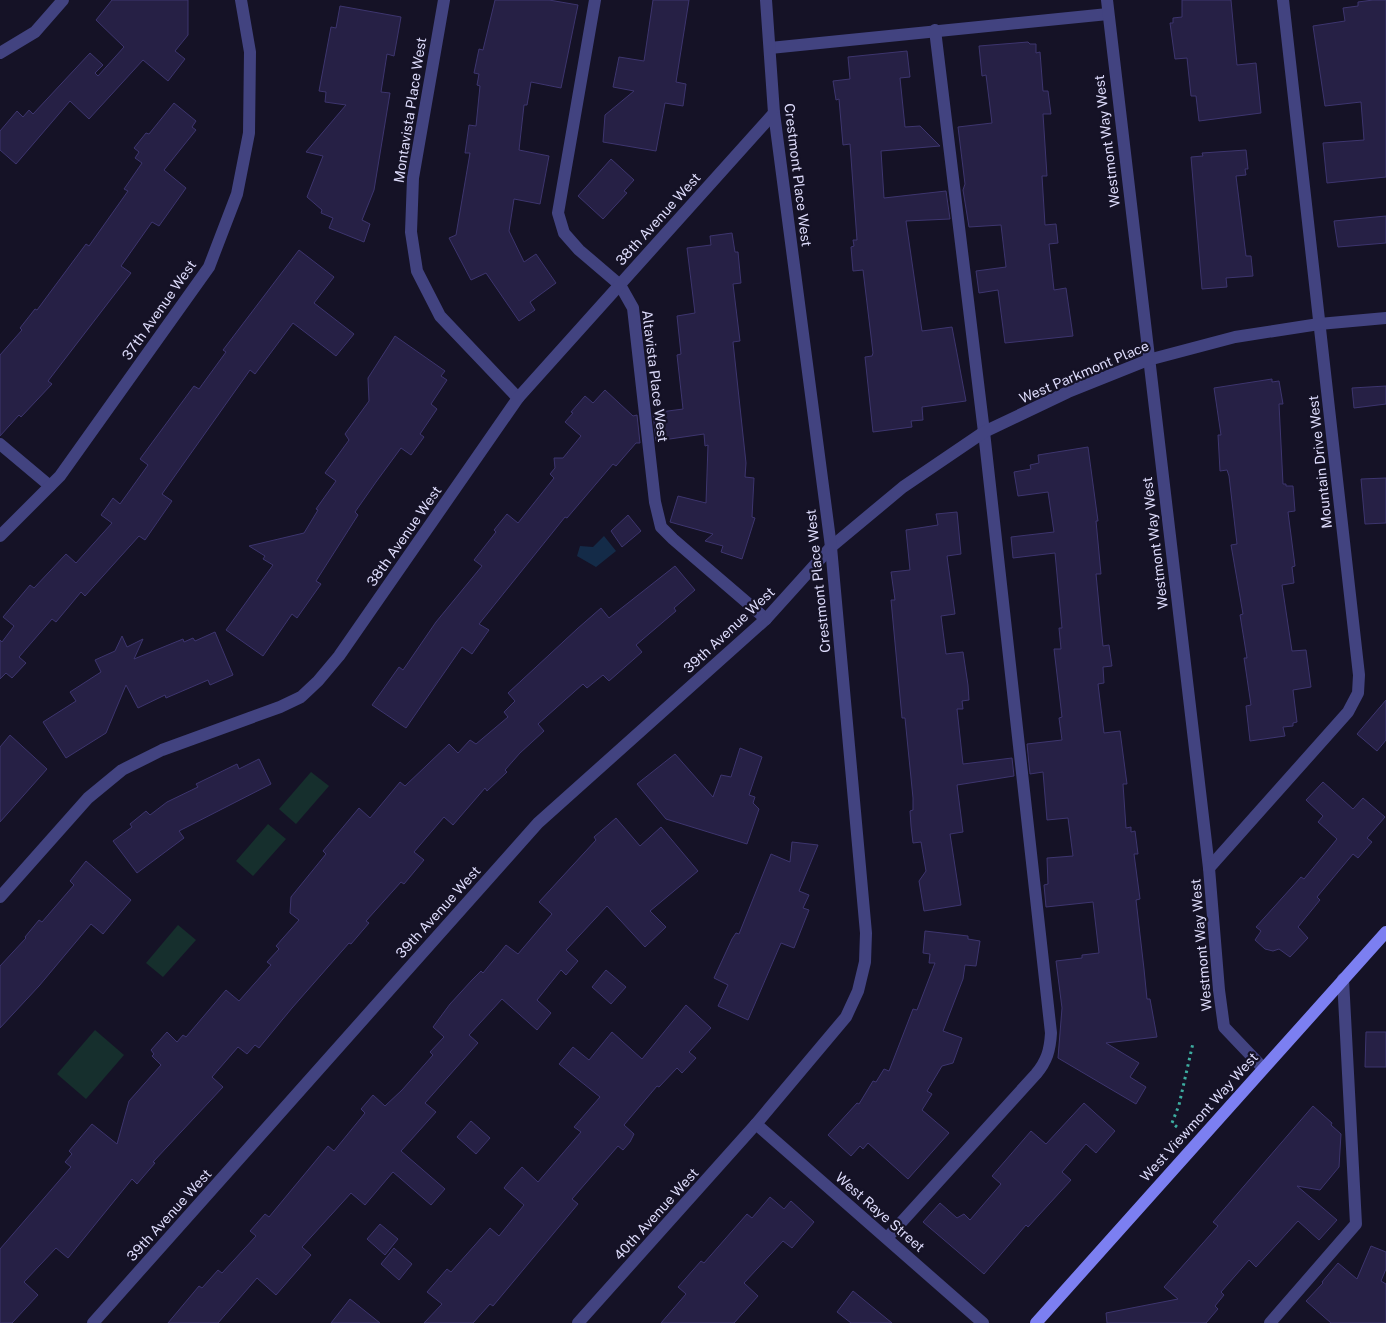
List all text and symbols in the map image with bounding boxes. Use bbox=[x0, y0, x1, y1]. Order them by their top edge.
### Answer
street label: Montavista Place West bbox=[391, 36, 429, 184]
street label: Westmont Way West bbox=[1091, 74, 1123, 208]
street label: Crestmont Place West bbox=[781, 102, 815, 248]
street label: 38th Avenue West bbox=[612, 170, 704, 268]
street label: 37th Avenue West bbox=[119, 257, 199, 363]
street label: Altavista Place West bbox=[639, 309, 671, 443]
street label: West Parkmont Place bbox=[1017, 337, 1151, 407]
street label: Mountain Drive West bbox=[1305, 395, 1335, 529]
street label: Westmont Way West bbox=[1139, 476, 1171, 610]
street label: 38th Avenue West bbox=[363, 483, 445, 589]
street label: Crestmont Place West bbox=[803, 508, 833, 654]
street label: 39th Avenue West bbox=[680, 584, 778, 676]
street label: 39th Avenue West bbox=[392, 863, 484, 961]
street label: Westmont Way West bbox=[1187, 878, 1215, 1012]
street label: West Viewmont Way West bbox=[1137, 1049, 1261, 1185]
street label: 40th Avenue West bbox=[610, 1165, 702, 1263]
street label: 39th Avenue West bbox=[123, 1166, 215, 1264]
street label: West Raye Street bbox=[832, 1169, 928, 1255]

